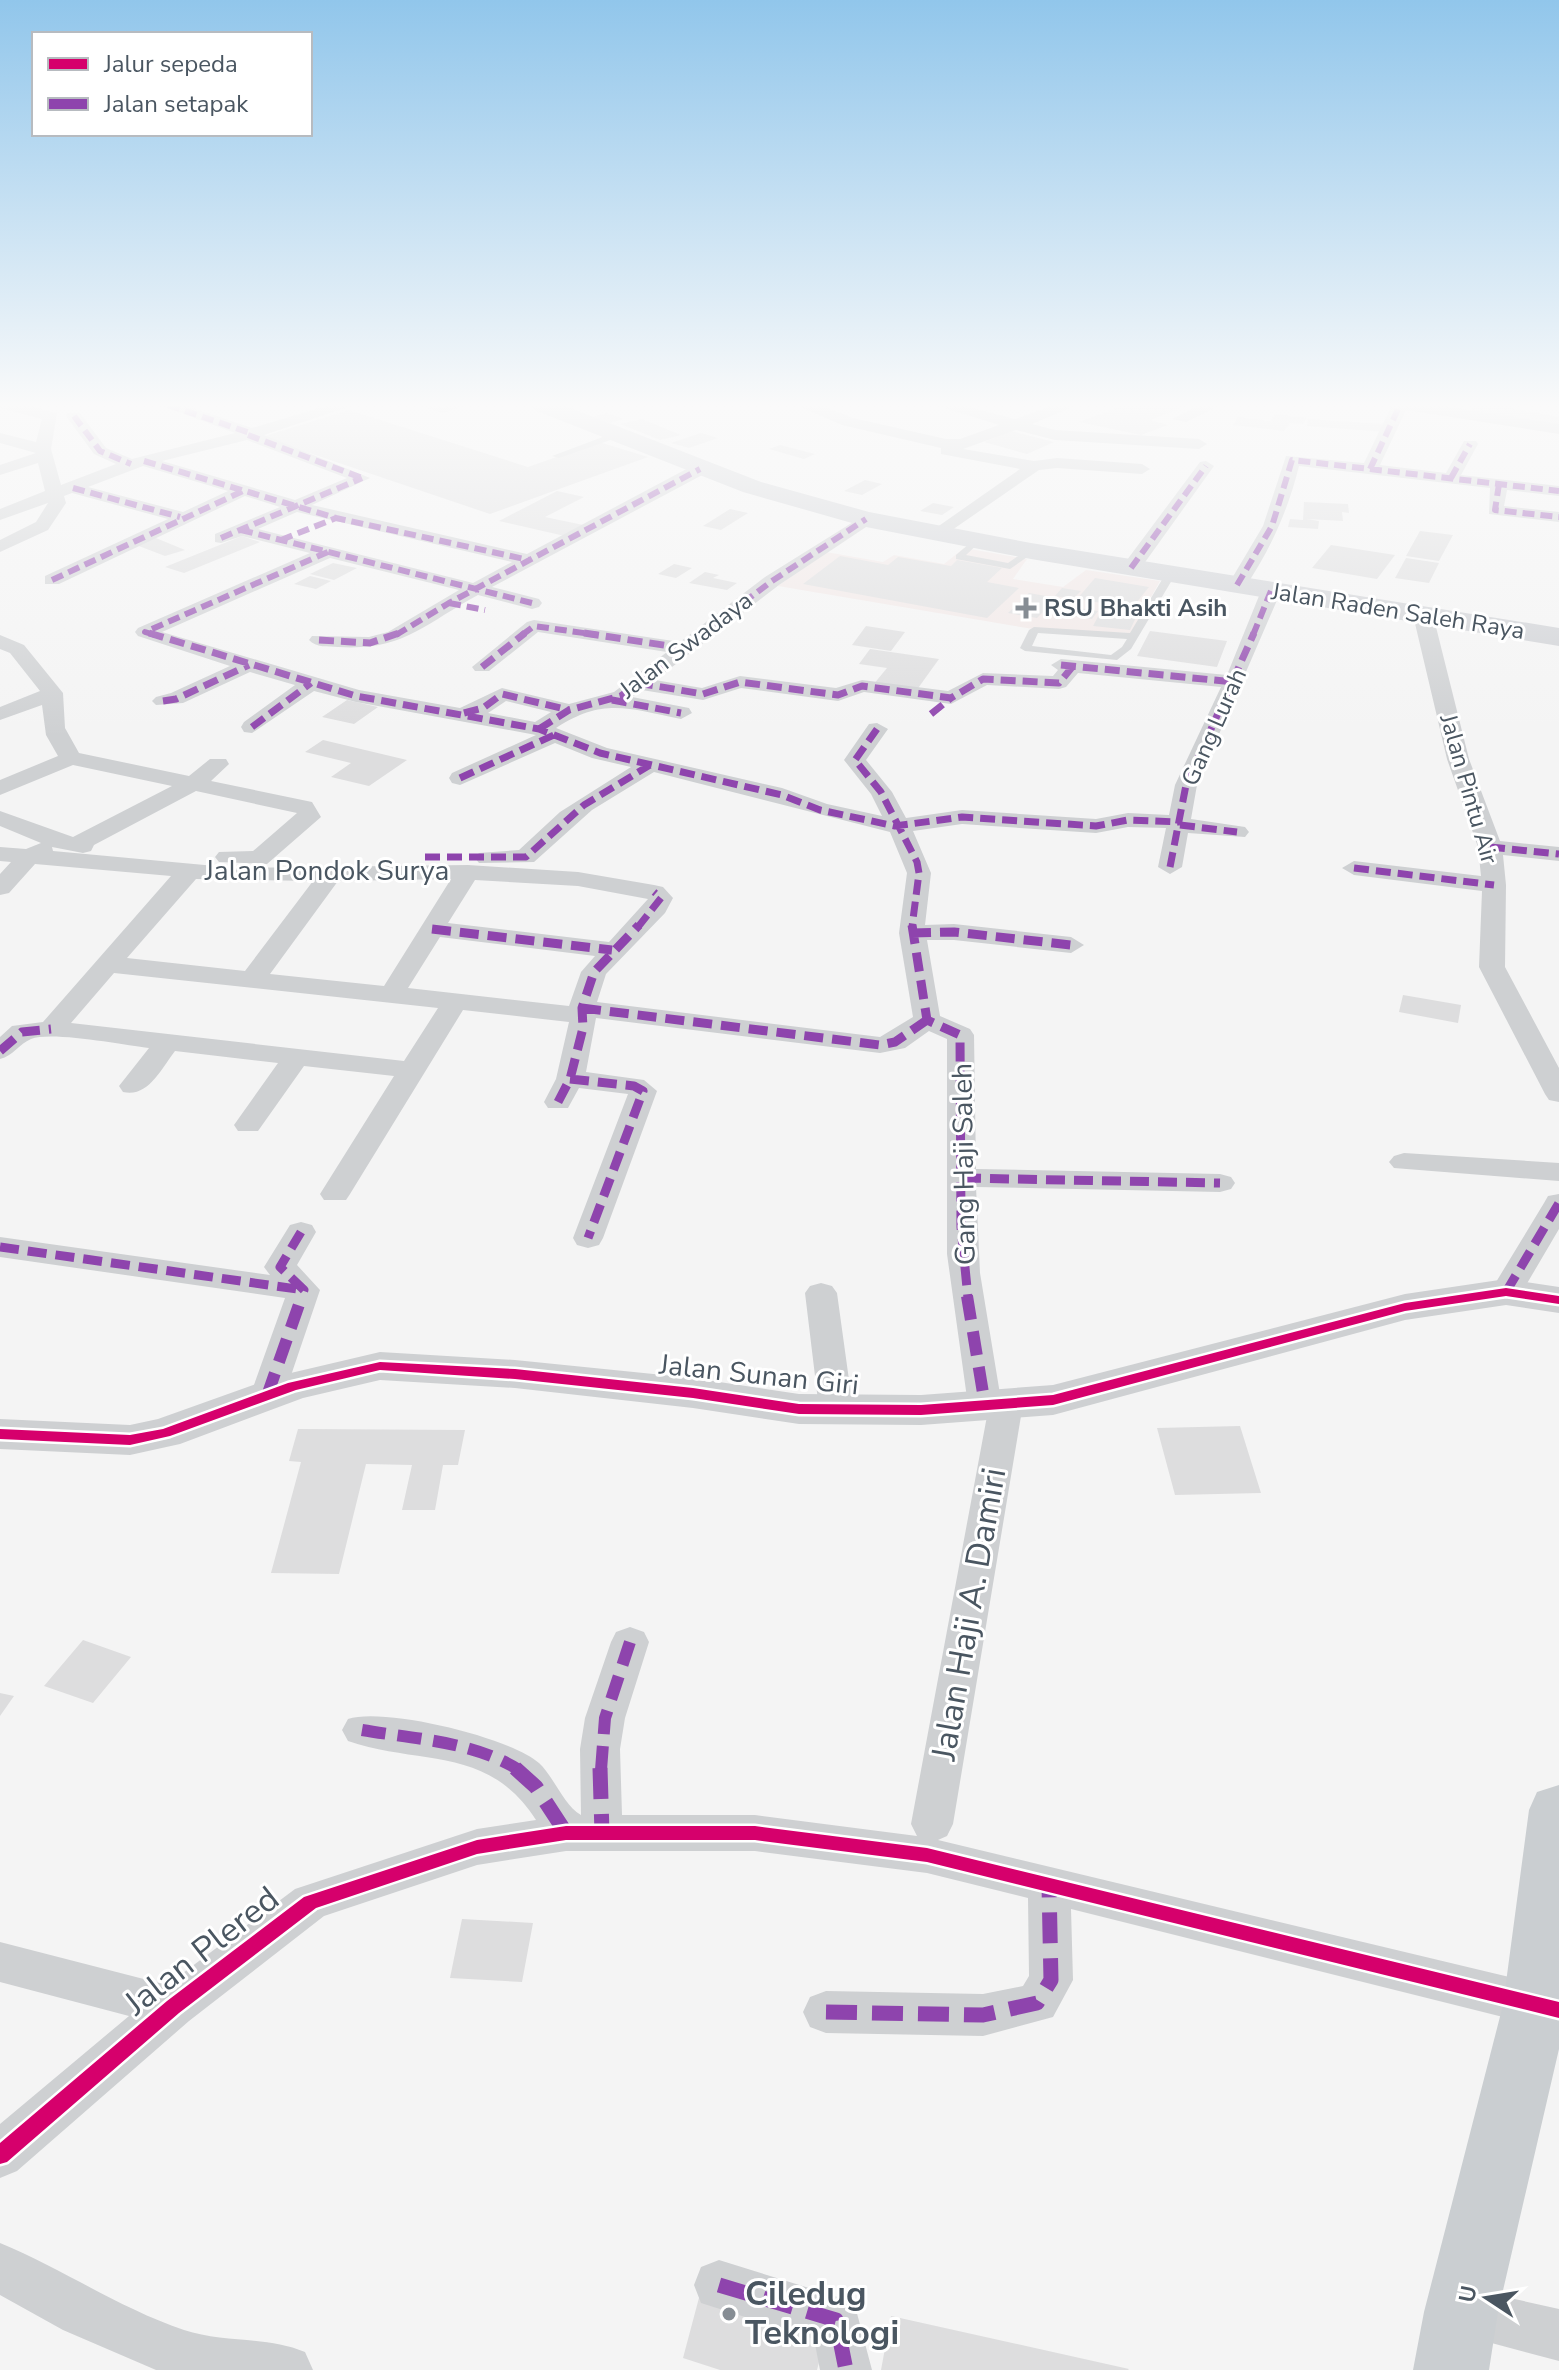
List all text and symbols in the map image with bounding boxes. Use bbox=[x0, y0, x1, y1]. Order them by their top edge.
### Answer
legend bbox=[32, 32, 312, 136]
text: Jalur sepeda bbox=[103, 48, 238, 80]
text: Jalan setapak bbox=[103, 88, 249, 120]
street label: Jalan Raden Saleh Raya bbox=[1268, 575, 1527, 647]
street label: Jalan Swadaya bbox=[612, 584, 759, 706]
place label: RSU Bhakti Asih bbox=[1044, 592, 1227, 624]
marker: RSU Bhakti Asih bbox=[1015, 597, 1037, 619]
street label: Gang Lurah bbox=[1174, 663, 1254, 791]
street label: Jalan Pintu Air bbox=[1432, 710, 1506, 868]
street label: Jalan Pondok Surya bbox=[204, 852, 449, 890]
street label: Gang Haji Saleh bbox=[943, 1063, 985, 1265]
street label: Jalan Sunan Giri bbox=[656, 1346, 861, 1404]
street label: Jalan Haji A. Damiri bbox=[920, 1464, 1017, 1765]
street label: Jalan Plered bbox=[114, 1876, 289, 2027]
north arrow bbox=[1447, 2258, 1527, 2338]
place label: Ciledug Teknologi bbox=[745, 2271, 899, 2356]
text: U bbox=[1452, 2283, 1485, 2305]
marker: Ciledug Teknologi bbox=[720, 2305, 738, 2323]

